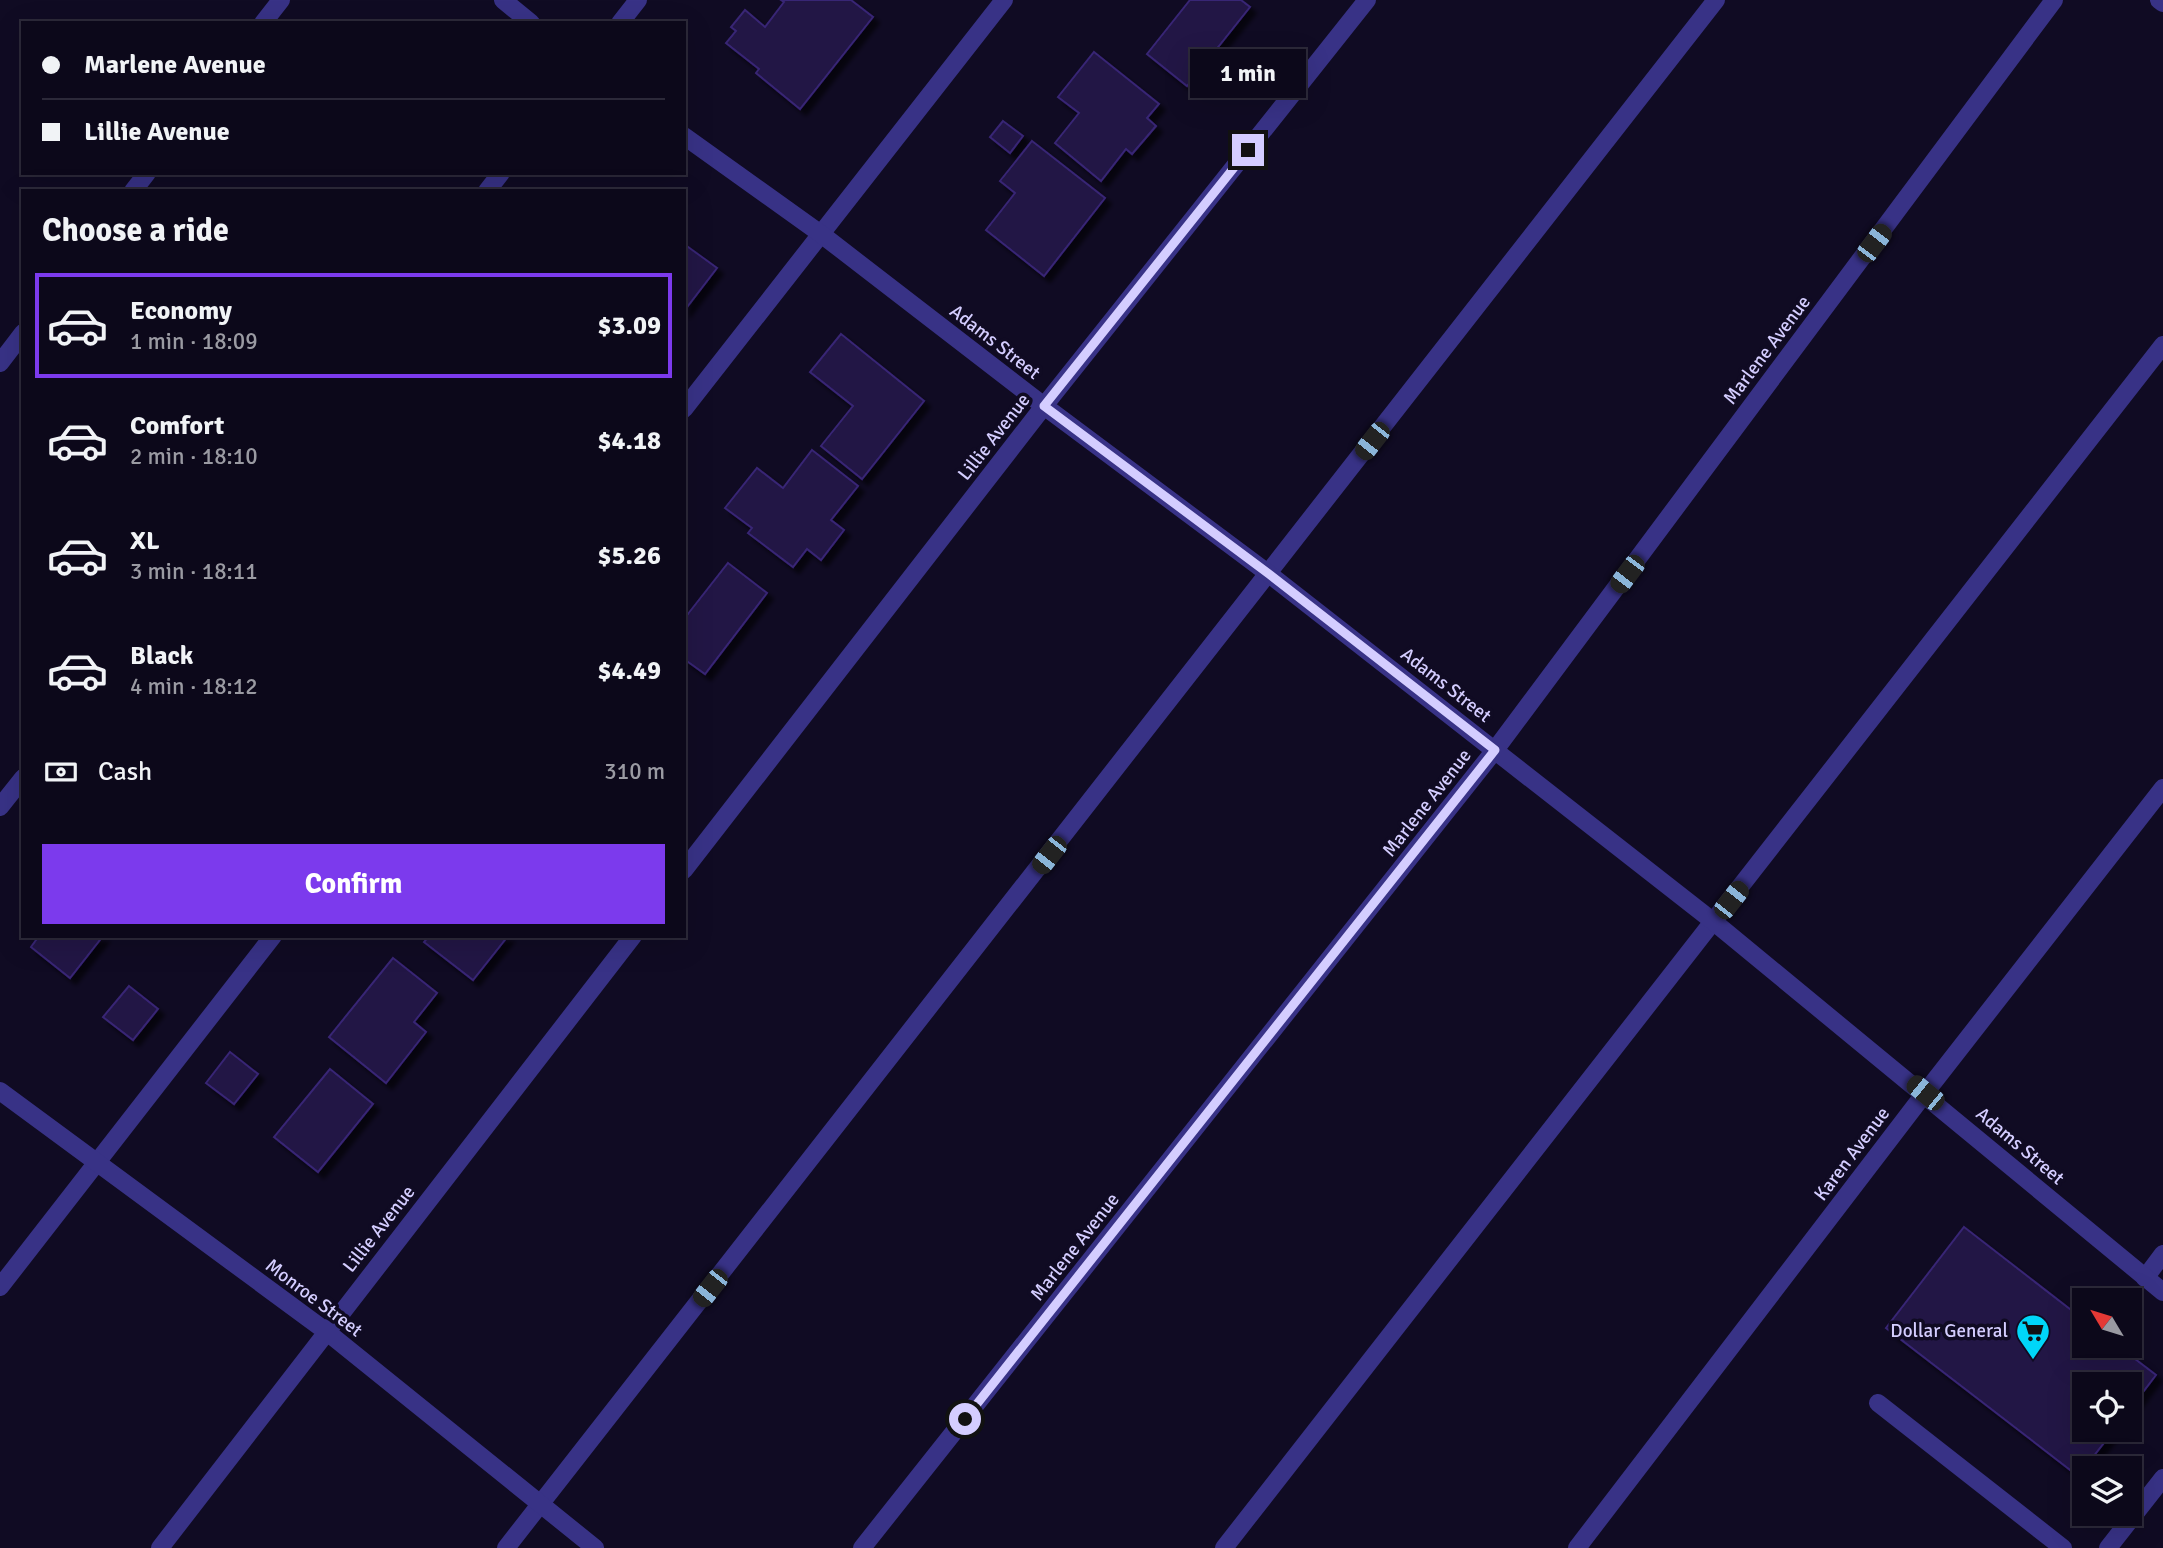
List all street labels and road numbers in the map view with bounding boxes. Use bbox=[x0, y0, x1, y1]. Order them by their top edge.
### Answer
street label: Marlene Avenue bbox=[1718, 291, 1816, 409]
street label: Adams Street bbox=[945, 299, 1045, 385]
street label: Lillie Avenue bbox=[953, 389, 1035, 485]
street label: Adams Street bbox=[1396, 642, 1496, 728]
street label: Marlene Avenue bbox=[1377, 744, 1477, 862]
street label: Karen Avenue bbox=[1809, 1102, 1895, 1206]
street label: Adams Street bbox=[1971, 1102, 2069, 1190]
street label: Lillie Avenue bbox=[338, 1181, 420, 1277]
street label: Marlene Avenue bbox=[1025, 1188, 1125, 1306]
street label: Monroe Street bbox=[261, 1254, 368, 1342]

